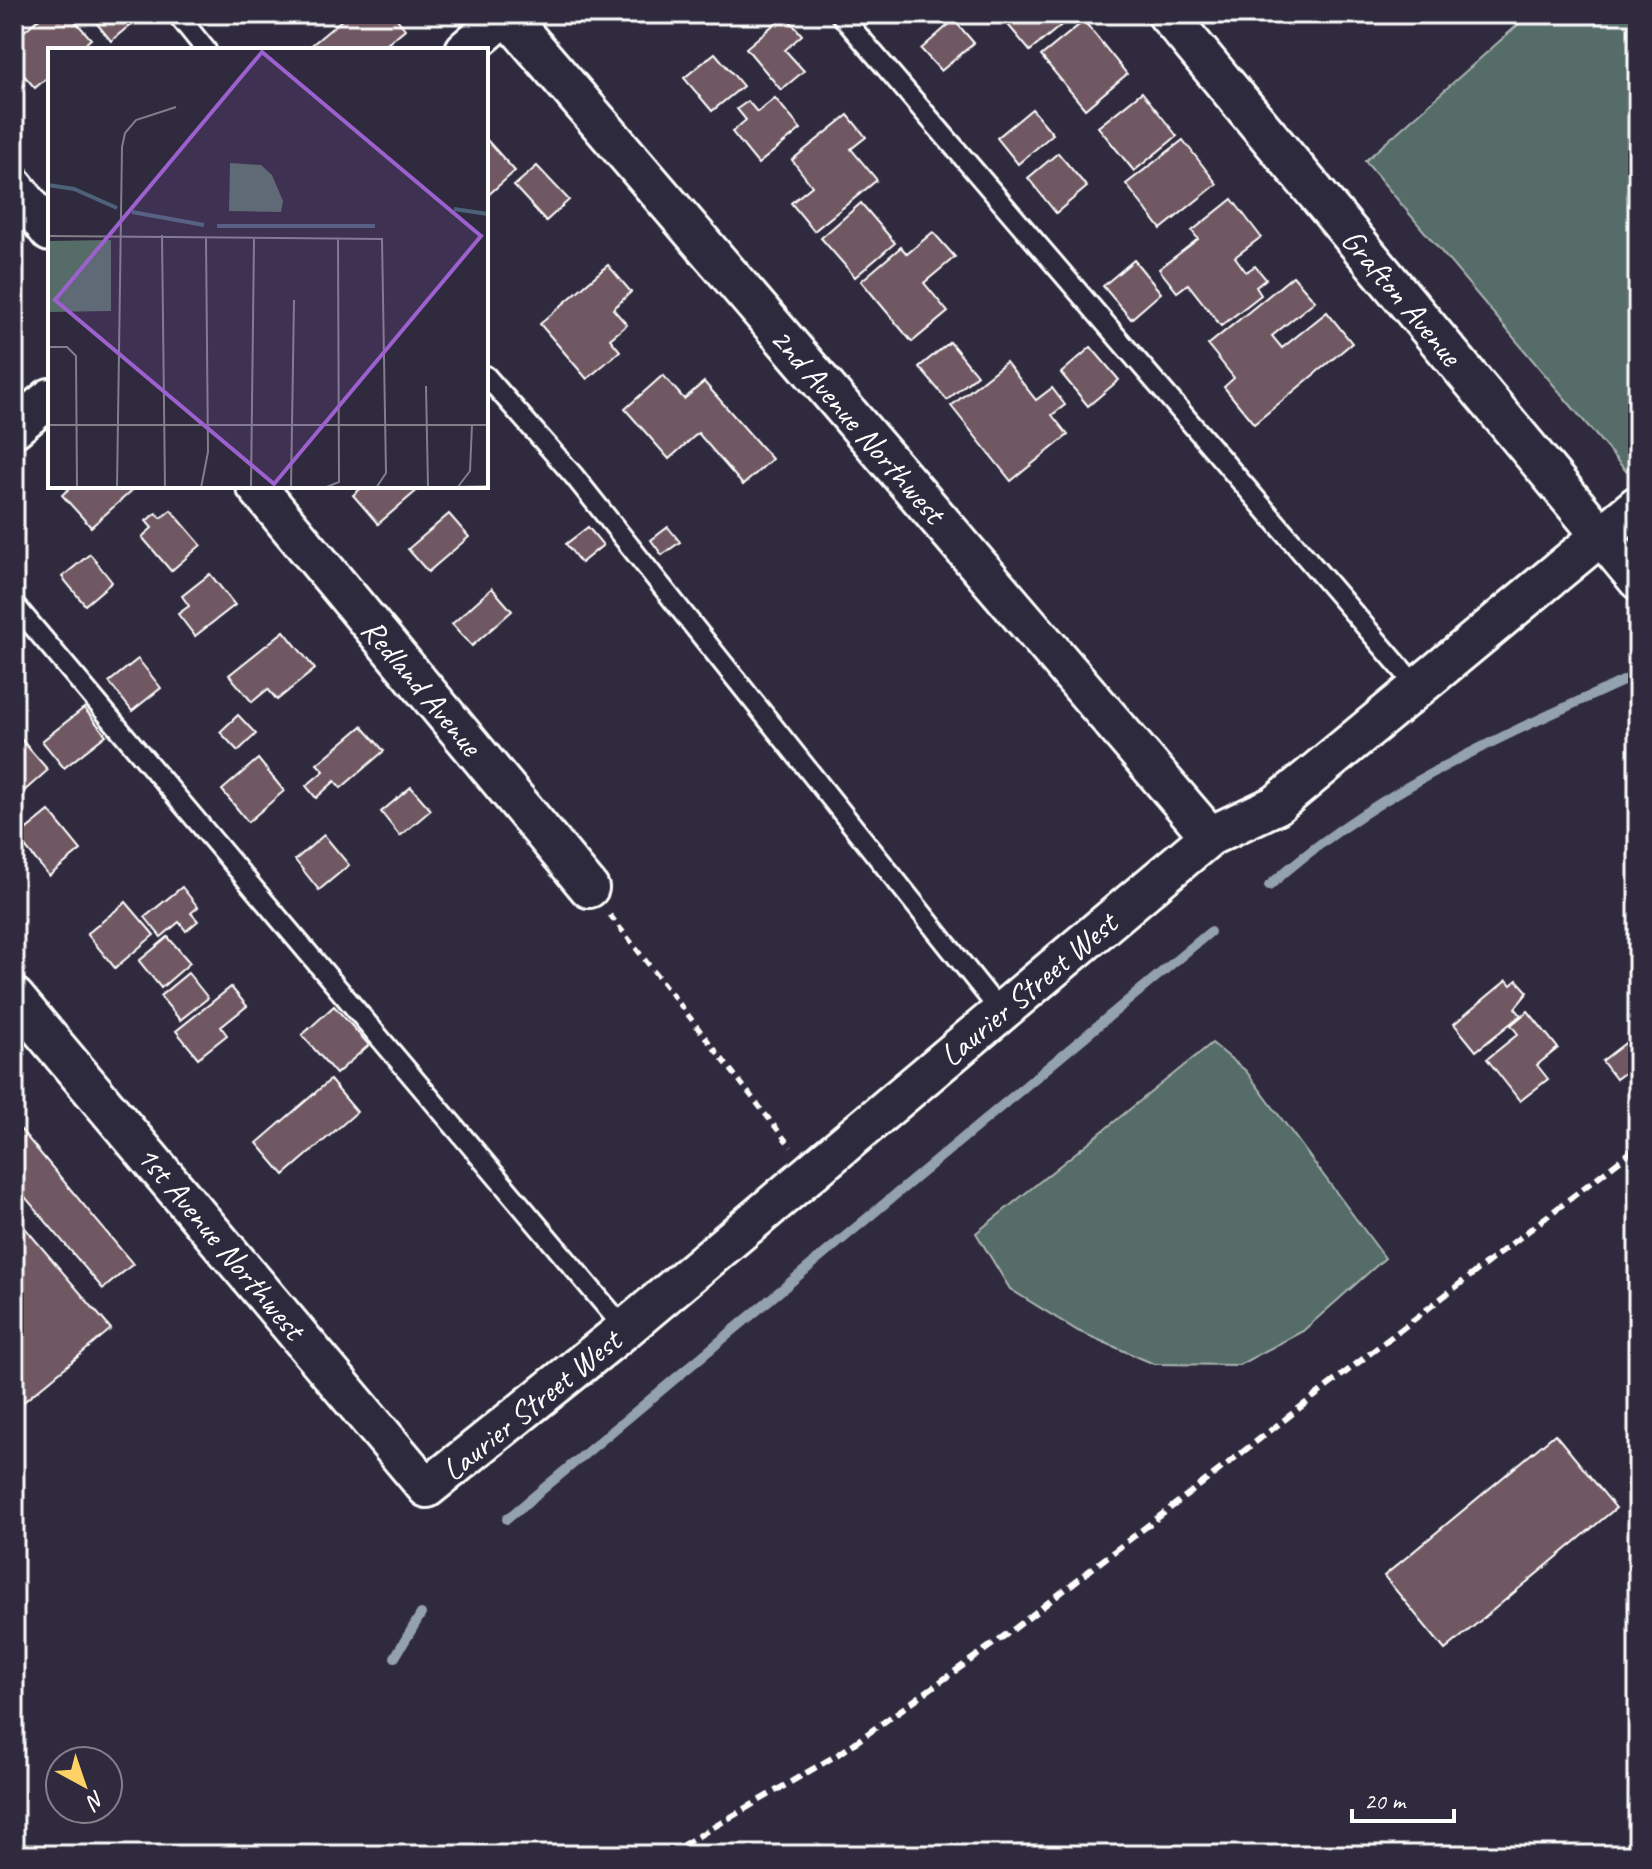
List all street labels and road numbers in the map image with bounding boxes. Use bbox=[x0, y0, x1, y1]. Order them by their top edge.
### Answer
street label: Grafton Avenue bbox=[1332, 220, 1472, 376]
street label: 2nd Avenue Northwest bbox=[761, 319, 956, 534]
street label: Redland Avenue bbox=[352, 610, 493, 766]
street label: Laurier Street West bbox=[931, 901, 1128, 1075]
street label: 1st Avenue Northwest bbox=[127, 1137, 316, 1350]
street label: Laurier Street West bbox=[433, 1319, 632, 1490]

